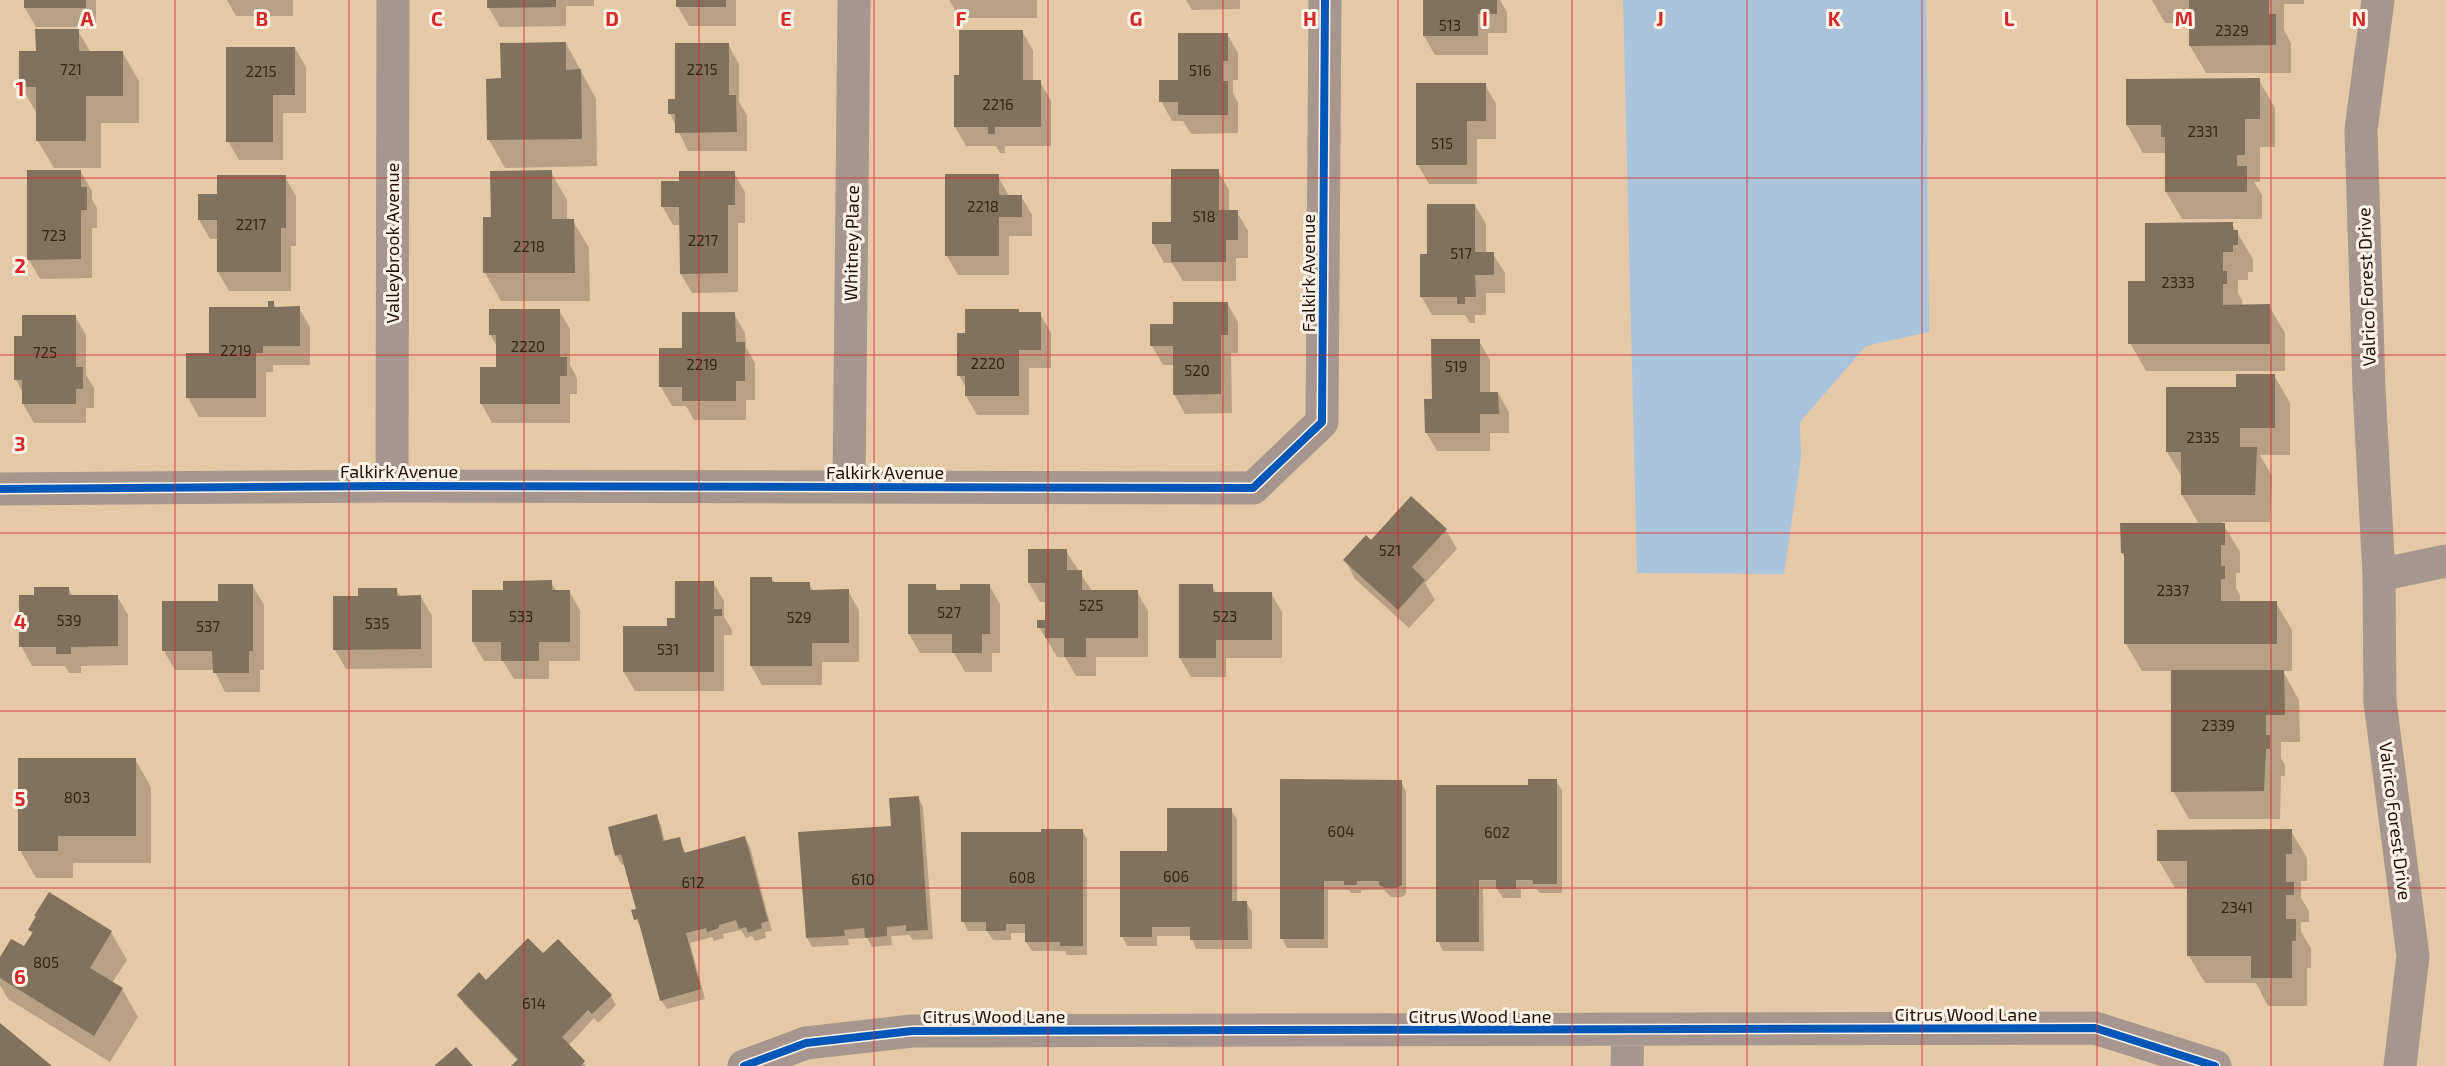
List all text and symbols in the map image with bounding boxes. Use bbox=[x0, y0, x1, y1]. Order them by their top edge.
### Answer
text: A bbox=[80, 6, 94, 30]
text: B bbox=[256, 6, 268, 30]
text: C bbox=[431, 6, 443, 30]
text: D bbox=[605, 6, 619, 30]
text: E bbox=[780, 6, 792, 30]
text: F bbox=[955, 6, 967, 30]
text: G bbox=[1130, 6, 1142, 30]
text: H bbox=[1303, 6, 1317, 30]
text: I bbox=[1482, 6, 1488, 30]
text: J bbox=[1656, 6, 1664, 30]
text: K bbox=[1828, 6, 1841, 30]
text: L bbox=[2004, 6, 2015, 30]
text: M bbox=[2175, 6, 2193, 30]
text: N bbox=[2352, 6, 2366, 30]
house number: 513 bbox=[1439, 16, 1461, 34]
house number: 2329 bbox=[2215, 21, 2249, 39]
house number: 721 bbox=[60, 60, 82, 78]
house number: 2215 bbox=[687, 60, 717, 78]
house number: 516 bbox=[1189, 61, 1211, 79]
house number: 2215 bbox=[246, 62, 276, 80]
text: 1 bbox=[16, 76, 24, 100]
house number: 2216 bbox=[982, 95, 1014, 113]
house number: 2331 bbox=[2187, 122, 2219, 140]
house number: 515 bbox=[1431, 134, 1453, 152]
street label: Valleybrook Avenue bbox=[381, 163, 403, 323]
street label: Whitney Place bbox=[839, 185, 863, 301]
house number: 2218 bbox=[967, 197, 999, 215]
house number: 518 bbox=[1192, 207, 1216, 225]
street label: Valrico Forest Drive bbox=[2352, 207, 2380, 367]
street label: Falkirk Avenue bbox=[1297, 214, 1319, 332]
house number: 2217 bbox=[236, 215, 267, 233]
house number: 723 bbox=[42, 226, 66, 244]
house number: 2217 bbox=[688, 231, 719, 249]
house number: 2218 bbox=[513, 237, 545, 255]
house number: 517 bbox=[1450, 244, 1472, 262]
text: 2 bbox=[14, 253, 26, 277]
house number: 2333 bbox=[2161, 273, 2195, 291]
house number: 2220 bbox=[511, 337, 545, 355]
house number: 2219 bbox=[220, 341, 252, 359]
house number: 725 bbox=[33, 343, 57, 361]
house number: 2220 bbox=[971, 354, 1005, 372]
house number: 2219 bbox=[686, 355, 718, 373]
house number: 519 bbox=[1445, 357, 1467, 375]
house number: 520 bbox=[1184, 361, 1210, 379]
house number: 2335 bbox=[2186, 428, 2220, 446]
text: 3 bbox=[14, 431, 26, 455]
street label: Falkirk Avenue bbox=[340, 460, 458, 482]
street label: Falkirk Avenue bbox=[826, 461, 944, 483]
house number: 521 bbox=[1379, 541, 1401, 559]
house number: 2337 bbox=[2157, 581, 2190, 599]
house number: 525 bbox=[1079, 596, 1103, 614]
house number: 527 bbox=[937, 603, 961, 621]
house number: 533 bbox=[509, 607, 533, 625]
house number: 523 bbox=[1213, 607, 1237, 625]
house number: 529 bbox=[786, 608, 812, 626]
text: 4 bbox=[14, 609, 27, 633]
house number: 539 bbox=[57, 611, 81, 629]
house number: 535 bbox=[365, 614, 389, 632]
house number: 537 bbox=[196, 617, 220, 635]
house number: 531 bbox=[657, 640, 679, 658]
house number: 2339 bbox=[2201, 716, 2235, 734]
street label: Valrico Forest Drive bbox=[2375, 741, 2417, 901]
text: 5 bbox=[14, 786, 26, 810]
house number: 803 bbox=[64, 788, 90, 806]
house number: 604 bbox=[1328, 822, 1354, 840]
house number: 602 bbox=[1484, 823, 1510, 841]
house number: 606 bbox=[1163, 867, 1189, 885]
house number: 608 bbox=[1009, 868, 1035, 886]
house number: 610 bbox=[851, 870, 875, 888]
house number: 612 bbox=[682, 873, 704, 891]
house number: 2341 bbox=[2221, 898, 2253, 916]
house number: 805 bbox=[33, 953, 59, 971]
text: 6 bbox=[14, 964, 26, 988]
house number: 614 bbox=[522, 994, 546, 1012]
street label: Citrus Wood Lane bbox=[1895, 1003, 2037, 1025]
street label: Citrus Wood Lane bbox=[923, 1005, 1065, 1027]
street label: Citrus Wood Lane bbox=[1409, 1005, 1551, 1027]

